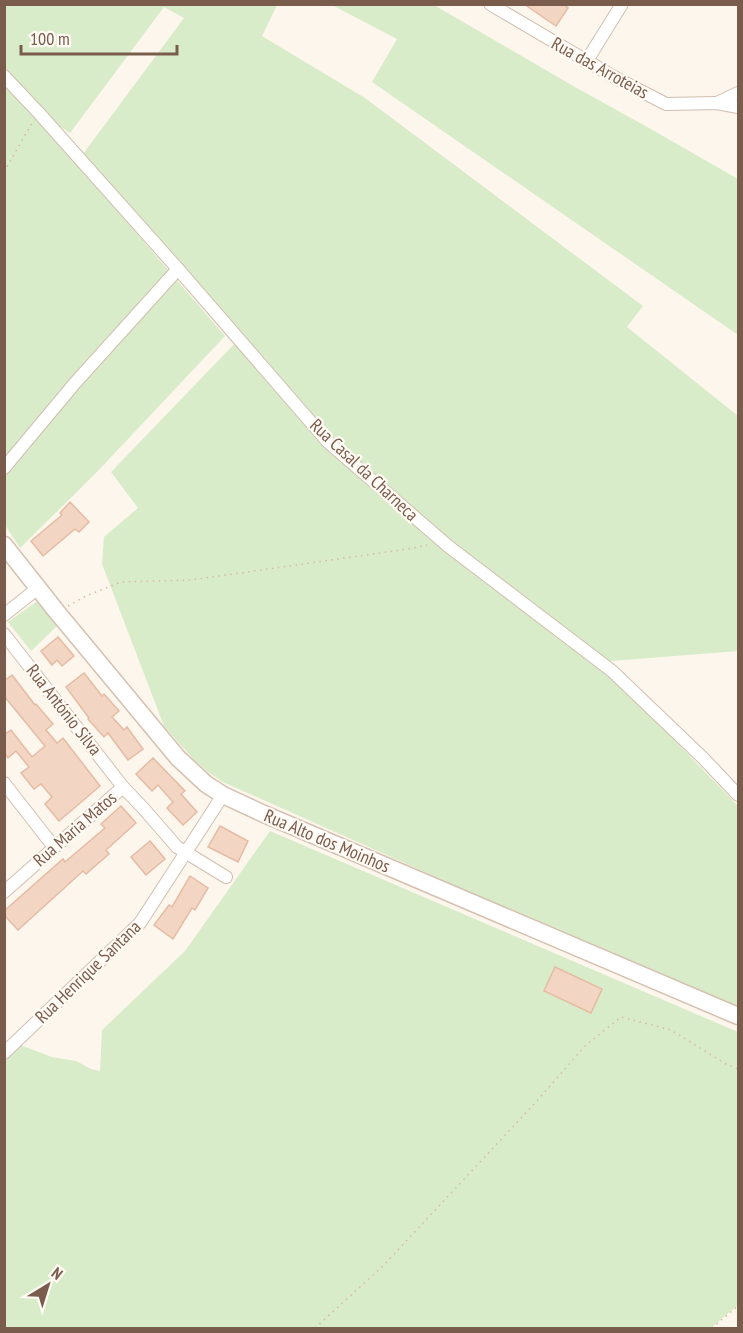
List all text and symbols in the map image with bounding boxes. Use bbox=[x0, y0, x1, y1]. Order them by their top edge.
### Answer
scale bar bbox=[21, 18, 177, 56]
text: 100 m bbox=[30, 27, 70, 50]
street label: Rua das Arroteias bbox=[548, 31, 653, 104]
street label: Rua Casal da Charneca bbox=[305, 414, 423, 526]
street label: Rua António Silva bbox=[22, 660, 107, 760]
street label: Rua Maria Matos bbox=[28, 786, 121, 871]
street label: Rua Alto dos Moinhos bbox=[261, 804, 394, 877]
street label: Rua Henrique Santana bbox=[30, 915, 145, 1028]
north arrow bbox=[18, 1255, 78, 1315]
text: N bbox=[48, 1263, 67, 1284]

